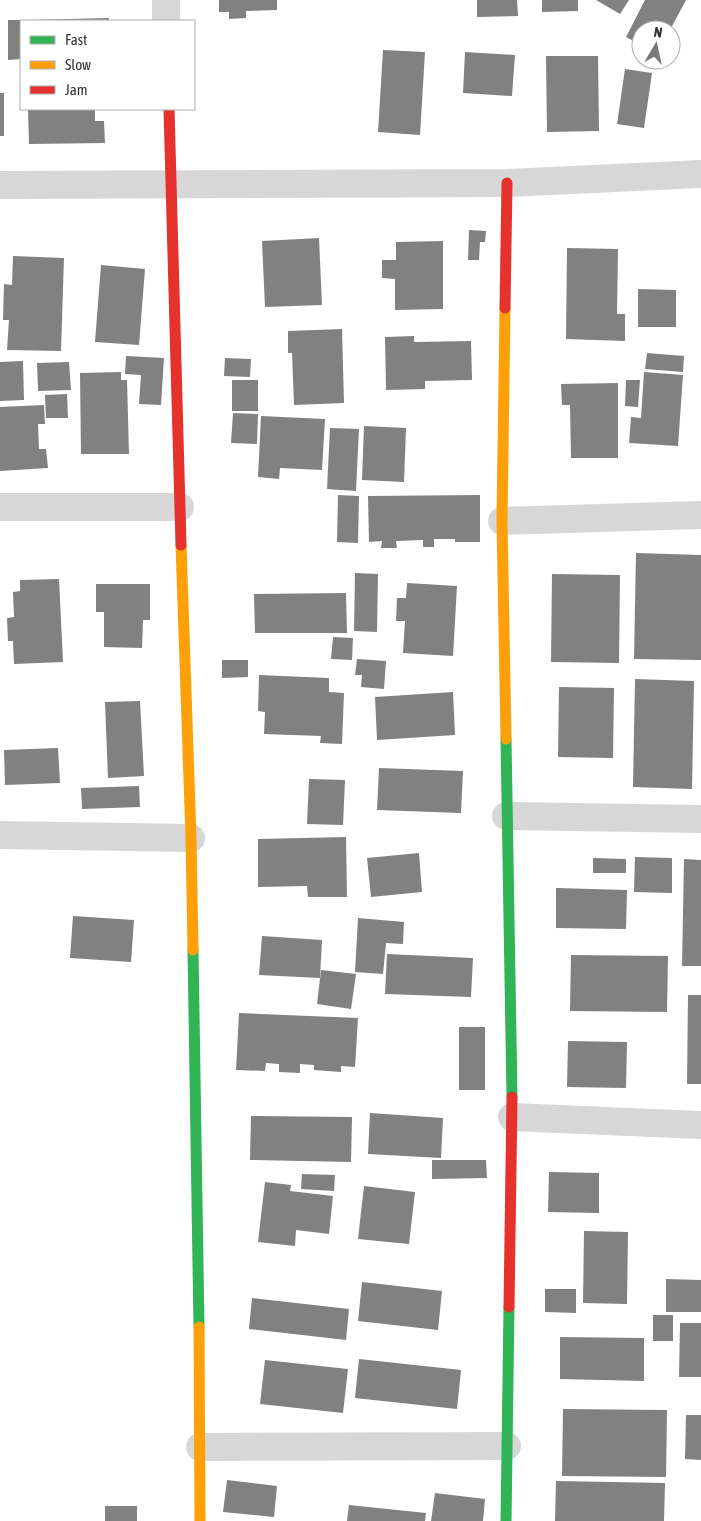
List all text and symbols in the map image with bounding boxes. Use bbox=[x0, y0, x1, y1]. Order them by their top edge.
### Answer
legend bbox=[20, 20, 195, 110]
north arrow bbox=[631, 20, 681, 70]
text: N bbox=[653, 24, 663, 41]
text: Fast bbox=[65, 31, 87, 48]
text: Slow bbox=[65, 56, 91, 73]
text: Jam bbox=[65, 81, 88, 98]

